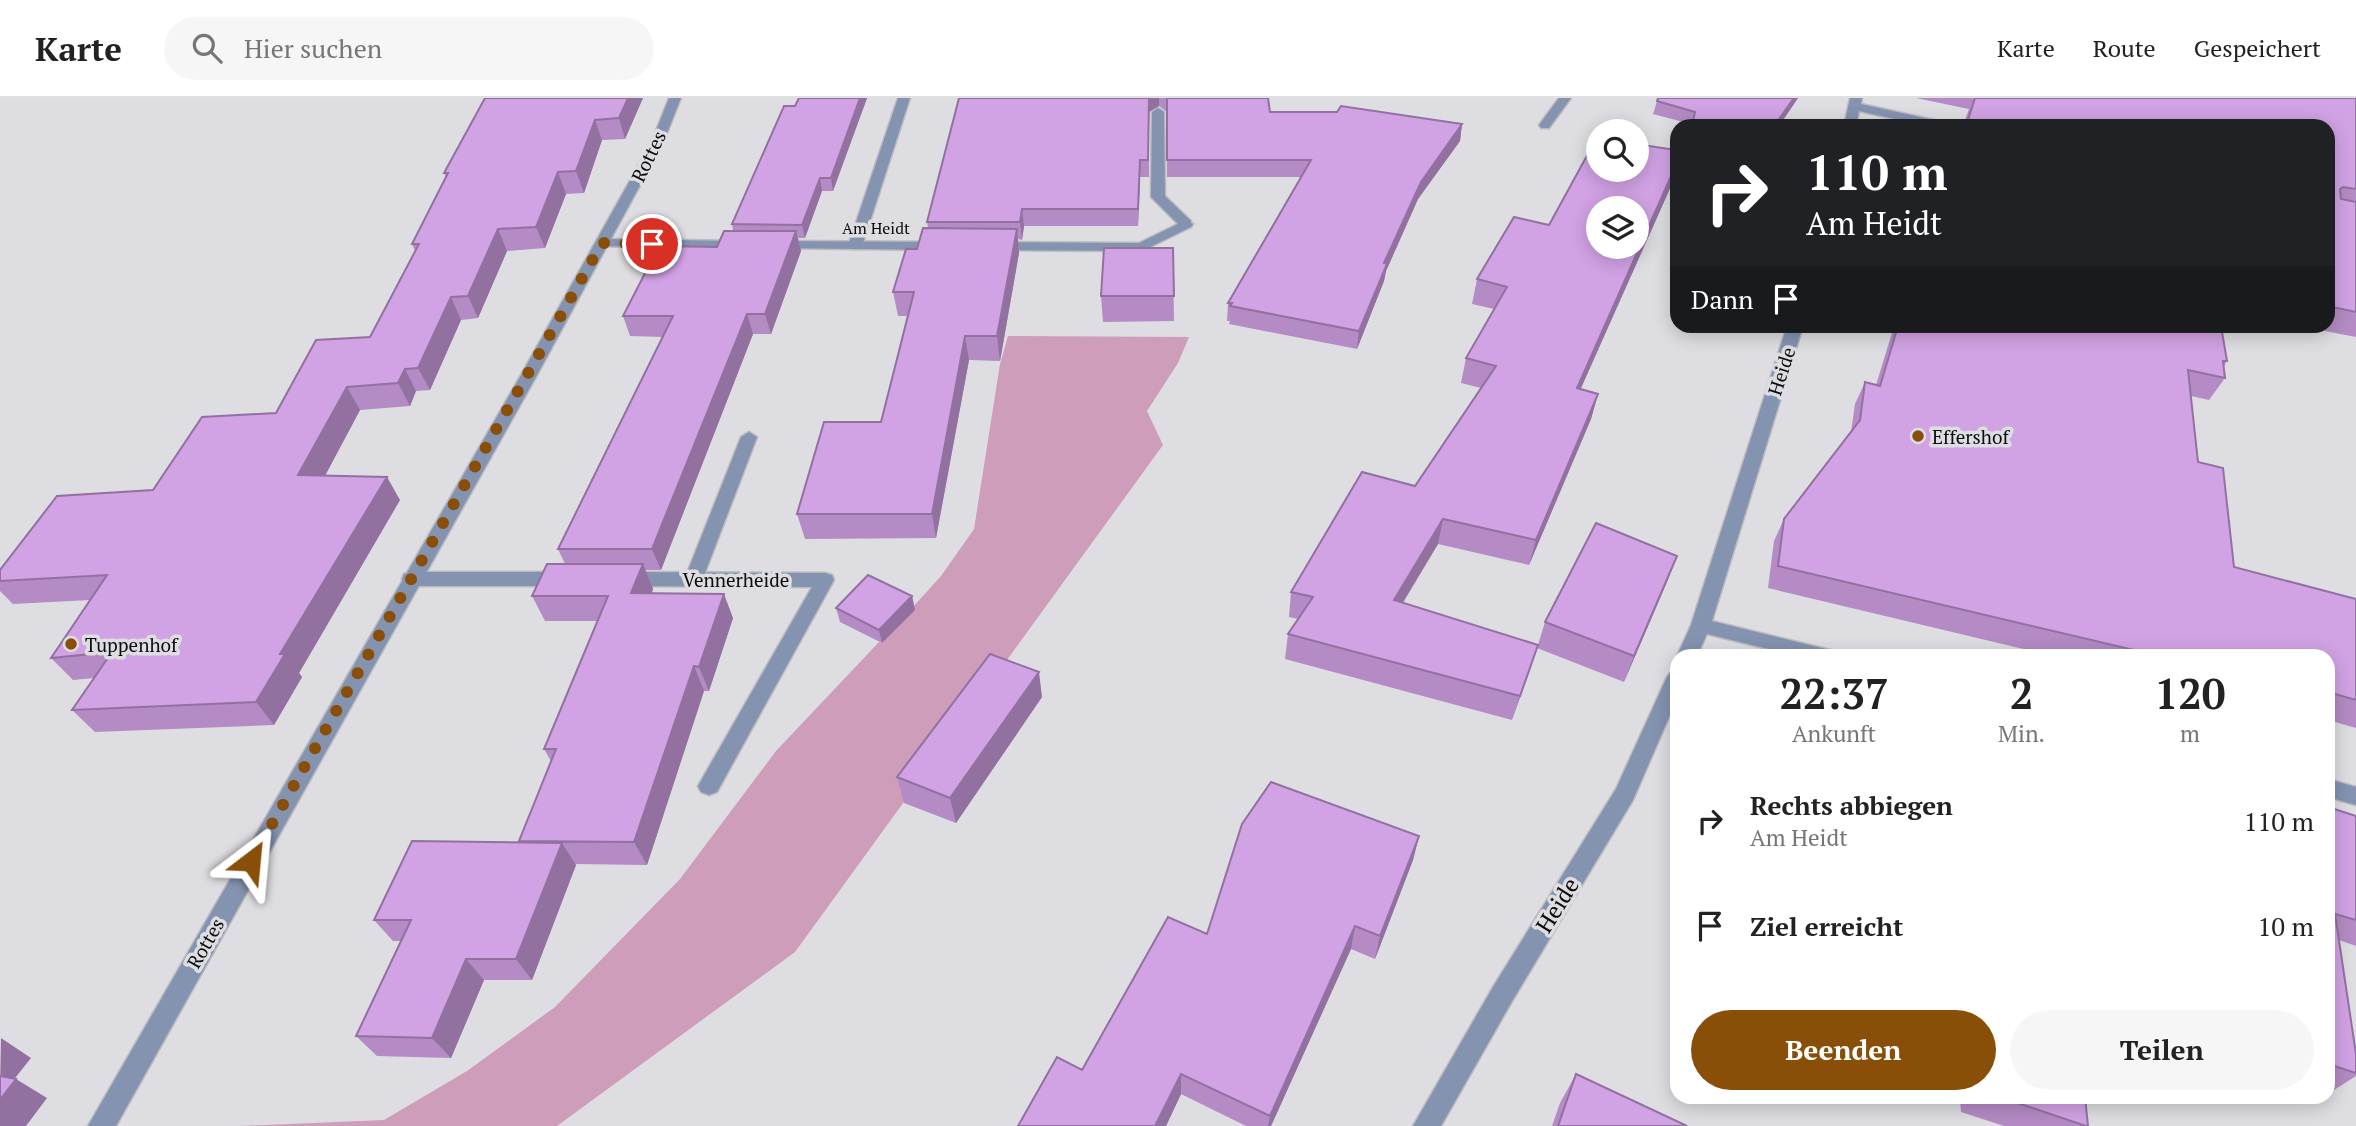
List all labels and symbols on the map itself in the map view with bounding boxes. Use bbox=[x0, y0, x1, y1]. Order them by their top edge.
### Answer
street label: Rottes bbox=[625, 126, 671, 186]
pin bbox=[622, 214, 682, 274]
street label: Am Heidt bbox=[842, 217, 910, 239]
street label: Heide bbox=[1762, 344, 1800, 398]
place label: Effershof bbox=[1932, 424, 2010, 449]
marker: Effershof bbox=[1910, 428, 1926, 444]
street label: Vennerheide bbox=[683, 567, 789, 592]
place label: Tuppenhof bbox=[85, 632, 179, 657]
marker: Tuppenhof bbox=[63, 636, 79, 652]
position arrow bbox=[214, 824, 288, 898]
street label: Heide bbox=[1528, 872, 1586, 938]
street label: Rottes bbox=[181, 913, 229, 973]

